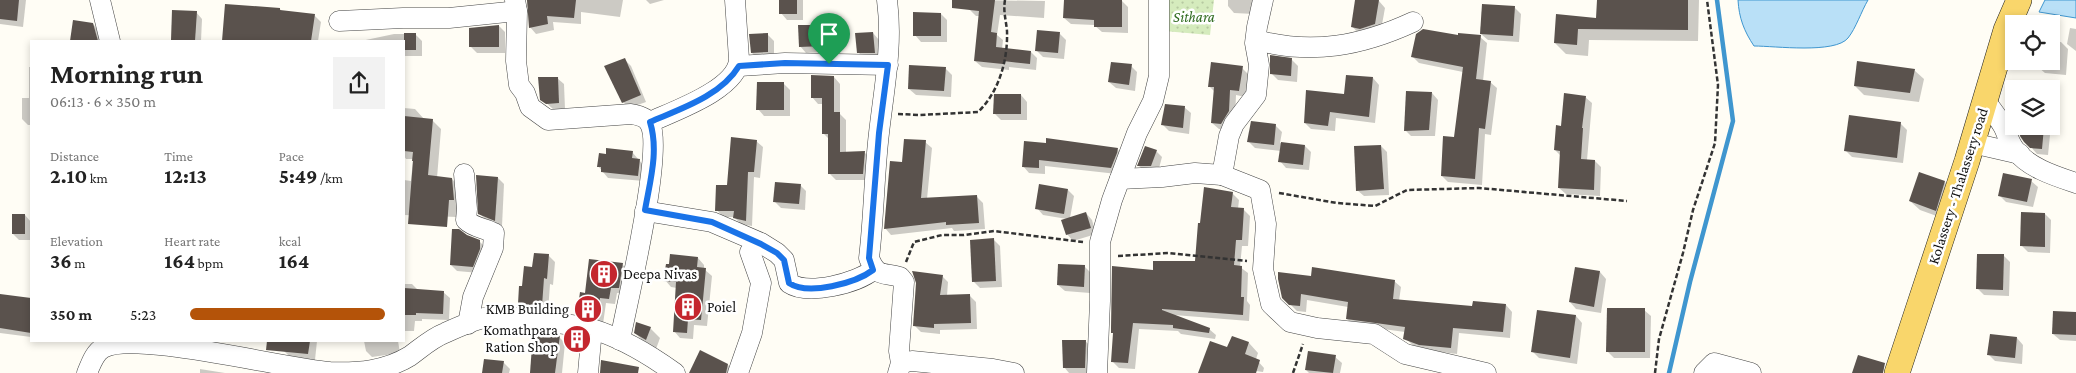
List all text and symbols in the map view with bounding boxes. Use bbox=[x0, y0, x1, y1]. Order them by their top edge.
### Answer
park label: Sithara bbox=[1173, 9, 1215, 25]
pin bbox=[808, 13, 850, 64]
map controls bbox=[2005, 15, 2060, 135]
button: locate bbox=[2005, 15, 2060, 70]
icon: arrive bbox=[815, 20, 843, 48]
button: share bbox=[333, 57, 385, 109]
text: Morning run bbox=[50, 58, 203, 89]
button: layers bbox=[2005, 80, 2060, 135]
text: 06:13 · 6 × 350 m bbox=[50, 93, 156, 110]
street label: Kolassery - Thalassery road bbox=[1925, 106, 1992, 266]
text: Distance bbox=[50, 148, 99, 164]
text: Time bbox=[164, 148, 193, 164]
text: Pace bbox=[279, 148, 304, 164]
text: 2.10 bbox=[50, 164, 87, 188]
text: 12:13 bbox=[164, 164, 207, 188]
text: 5:49 bbox=[279, 164, 317, 188]
text: km bbox=[87, 170, 108, 186]
text: /km bbox=[317, 170, 343, 186]
text: Elevation bbox=[50, 233, 103, 249]
text: Heart rate bbox=[164, 233, 220, 249]
text: kcal bbox=[279, 233, 301, 249]
text: 36 bbox=[50, 249, 72, 273]
text: 164 bbox=[164, 249, 195, 273]
text: 164 bbox=[279, 249, 309, 273]
text: m bbox=[72, 255, 86, 271]
text: bpm bbox=[195, 255, 223, 271]
building icon: Deepa Nivas bbox=[589, 259, 619, 289]
place label: Deepa Nivas bbox=[623, 266, 697, 283]
building icon: Poiel bbox=[673, 292, 703, 322]
building icon: KMB Building bbox=[573, 294, 603, 324]
place label: Poiel bbox=[707, 299, 736, 315]
place label: KMB Building bbox=[486, 301, 569, 318]
text: 350 m bbox=[50, 306, 92, 323]
text: 5:23 bbox=[130, 306, 156, 323]
place label: Komathpara Ration Shop bbox=[483, 322, 558, 356]
building icon: Komathpara Ration Shop bbox=[562, 324, 592, 354]

